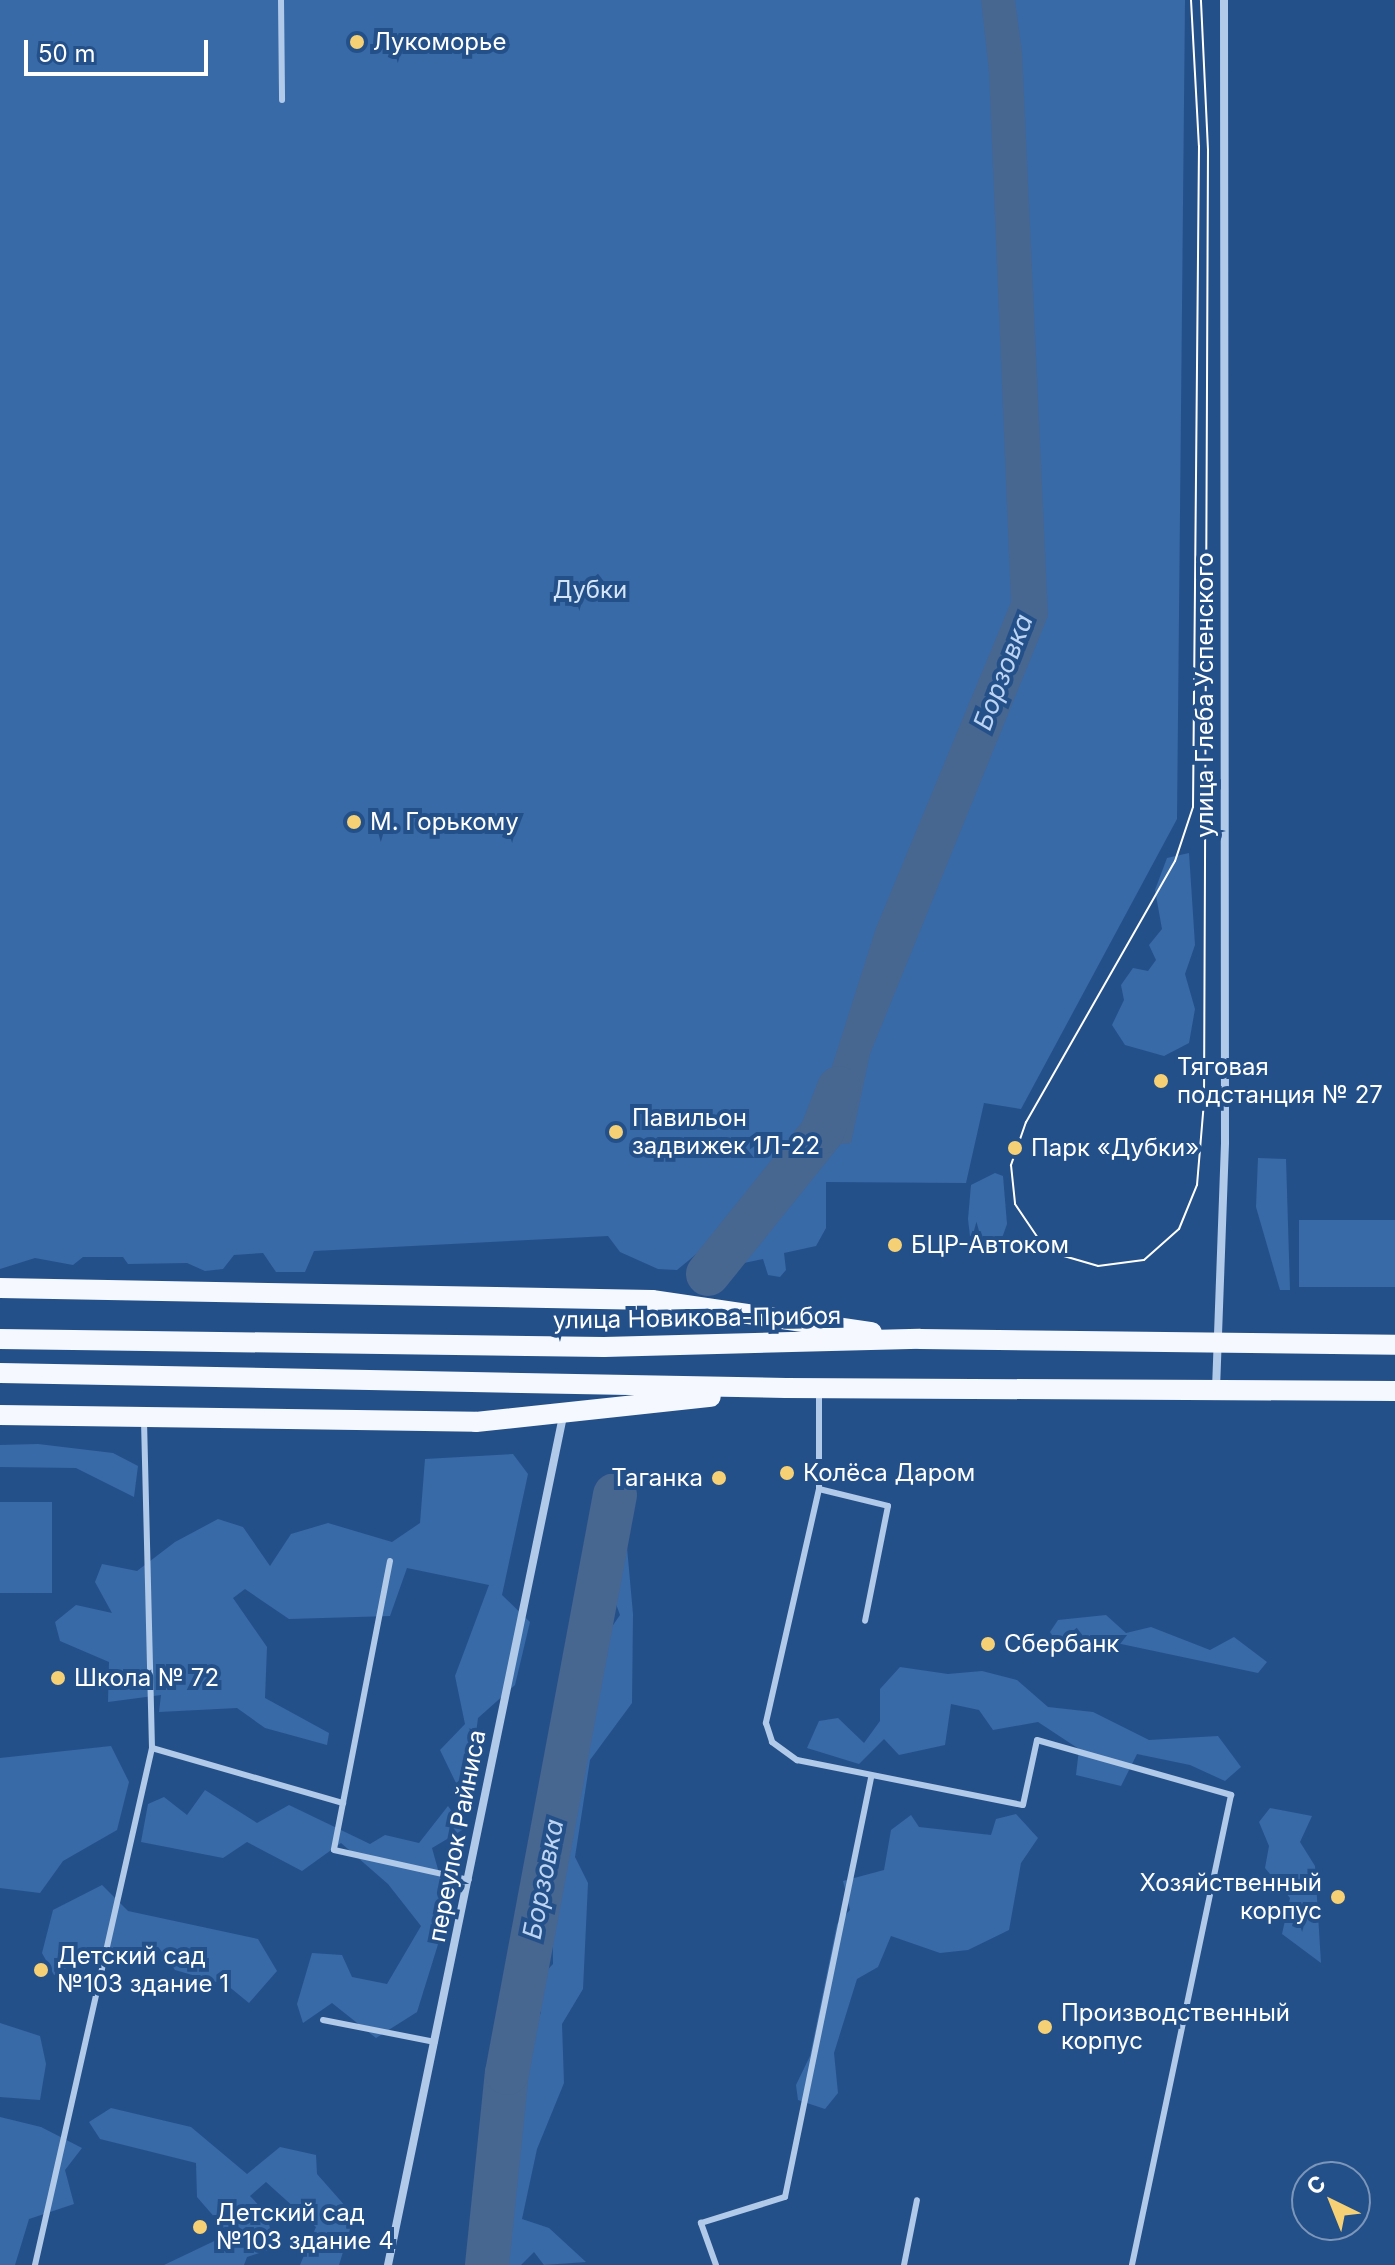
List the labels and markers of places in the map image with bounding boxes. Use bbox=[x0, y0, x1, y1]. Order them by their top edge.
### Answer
place label: Лукоморье bbox=[373, 28, 506, 56]
marker: Лукоморье bbox=[348, 33, 366, 51]
place label: М. Горькому bbox=[370, 808, 519, 836]
marker: М. Горькому bbox=[345, 813, 363, 831]
place label: Тяговая подстанция № 27 bbox=[1177, 1053, 1383, 1109]
marker: Тяговая подстанция № 27 bbox=[1152, 1072, 1170, 1090]
place label: Павильон задвижек 1Л-22 bbox=[632, 1104, 820, 1160]
marker: Павильон задвижек 1Л-22 bbox=[607, 1123, 625, 1141]
place label: Парк «Дубки» bbox=[1031, 1134, 1199, 1162]
marker: Парк «Дубки» bbox=[1006, 1139, 1024, 1157]
place label: БЦР-Автоком bbox=[911, 1231, 1069, 1259]
marker: БЦР-Автоком bbox=[886, 1236, 904, 1254]
place label: Колёса Даром bbox=[803, 1459, 975, 1487]
place label: Таганка bbox=[611, 1464, 703, 1492]
marker: Колёса Даром bbox=[778, 1464, 796, 1482]
marker: Таганка bbox=[710, 1469, 728, 1487]
place label: Сбербанк bbox=[1004, 1630, 1119, 1658]
marker: Сбербанк bbox=[979, 1635, 997, 1653]
place label: Школа № 72 bbox=[74, 1664, 219, 1692]
marker: Школа № 72 bbox=[49, 1669, 67, 1687]
place label: Хозяйственный корпус bbox=[1140, 1869, 1322, 1925]
marker: Хозяйственный корпус bbox=[1329, 1888, 1347, 1906]
place label: Детский сад №103 здание 1 bbox=[57, 1942, 229, 1998]
marker: Детский сад №103 здание 1 bbox=[32, 1961, 50, 1979]
place label: Производственный корпус bbox=[1061, 1999, 1290, 2055]
marker: Производственный корпус bbox=[1036, 2018, 1054, 2036]
place label: Детский сад №103 здание 4 bbox=[216, 2199, 394, 2255]
marker: Детский сад №103 здание 4 bbox=[191, 2218, 209, 2236]

